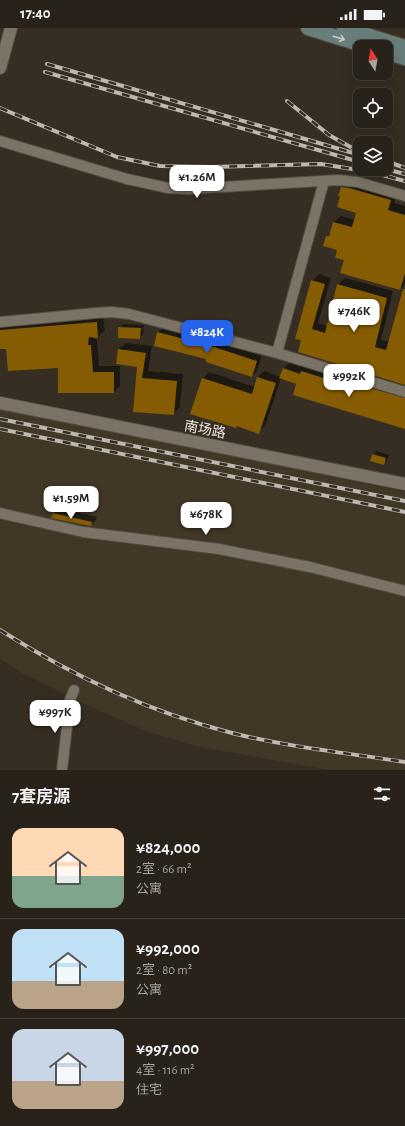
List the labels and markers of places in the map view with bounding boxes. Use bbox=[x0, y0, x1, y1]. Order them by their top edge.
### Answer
pin: ¥1.26M bbox=[164, 165, 230, 199]
pin: ¥746K bbox=[326, 299, 382, 333]
pin: ¥824K bbox=[179, 320, 235, 354]
pin: ¥992K bbox=[321, 364, 377, 398]
pin: ¥1.59M bbox=[38, 486, 104, 520]
pin: ¥678K bbox=[178, 502, 234, 536]
pin: ¥997K bbox=[27, 700, 83, 734]

